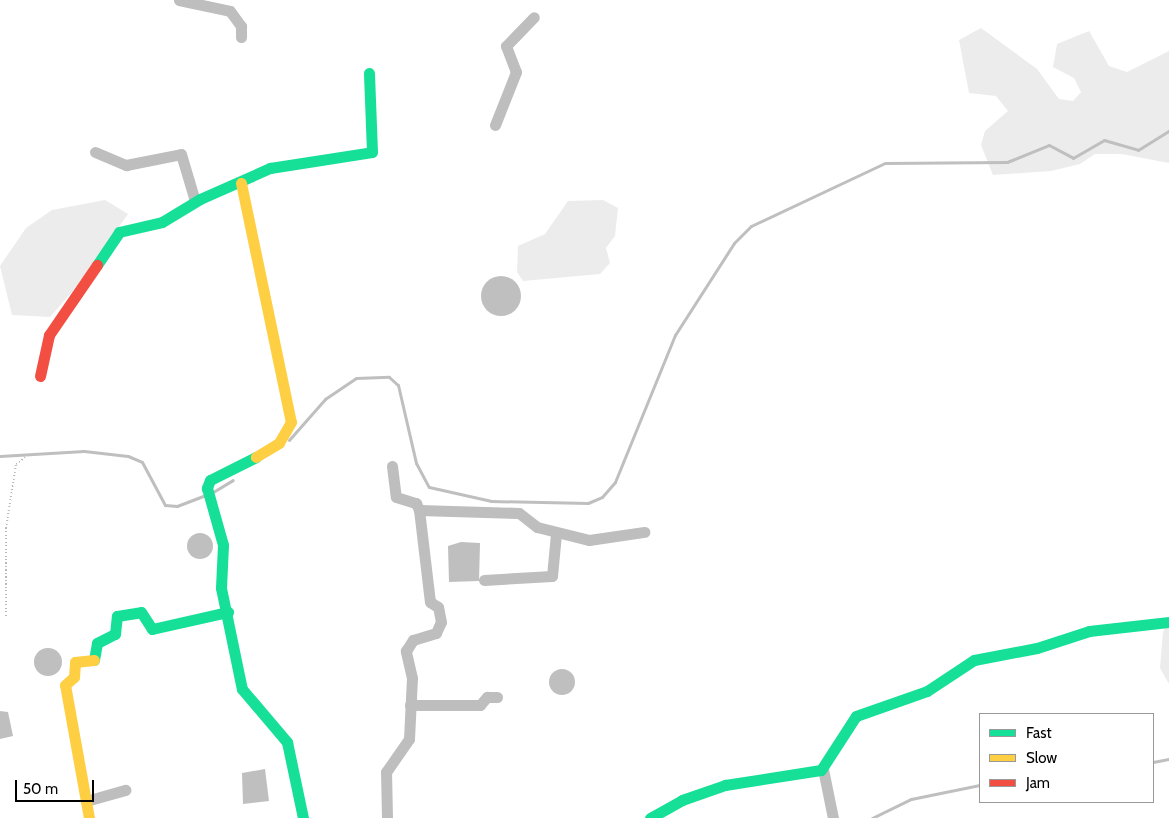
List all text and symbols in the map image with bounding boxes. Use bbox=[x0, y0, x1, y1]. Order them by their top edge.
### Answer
legend bbox=[979, 713, 1154, 803]
text: Fast bbox=[1026, 724, 1051, 742]
text: Slow bbox=[1026, 749, 1057, 767]
scale bar bbox=[18, 770, 96, 802]
text: Jam bbox=[1026, 774, 1050, 792]
text: 50 m bbox=[23, 780, 58, 798]

